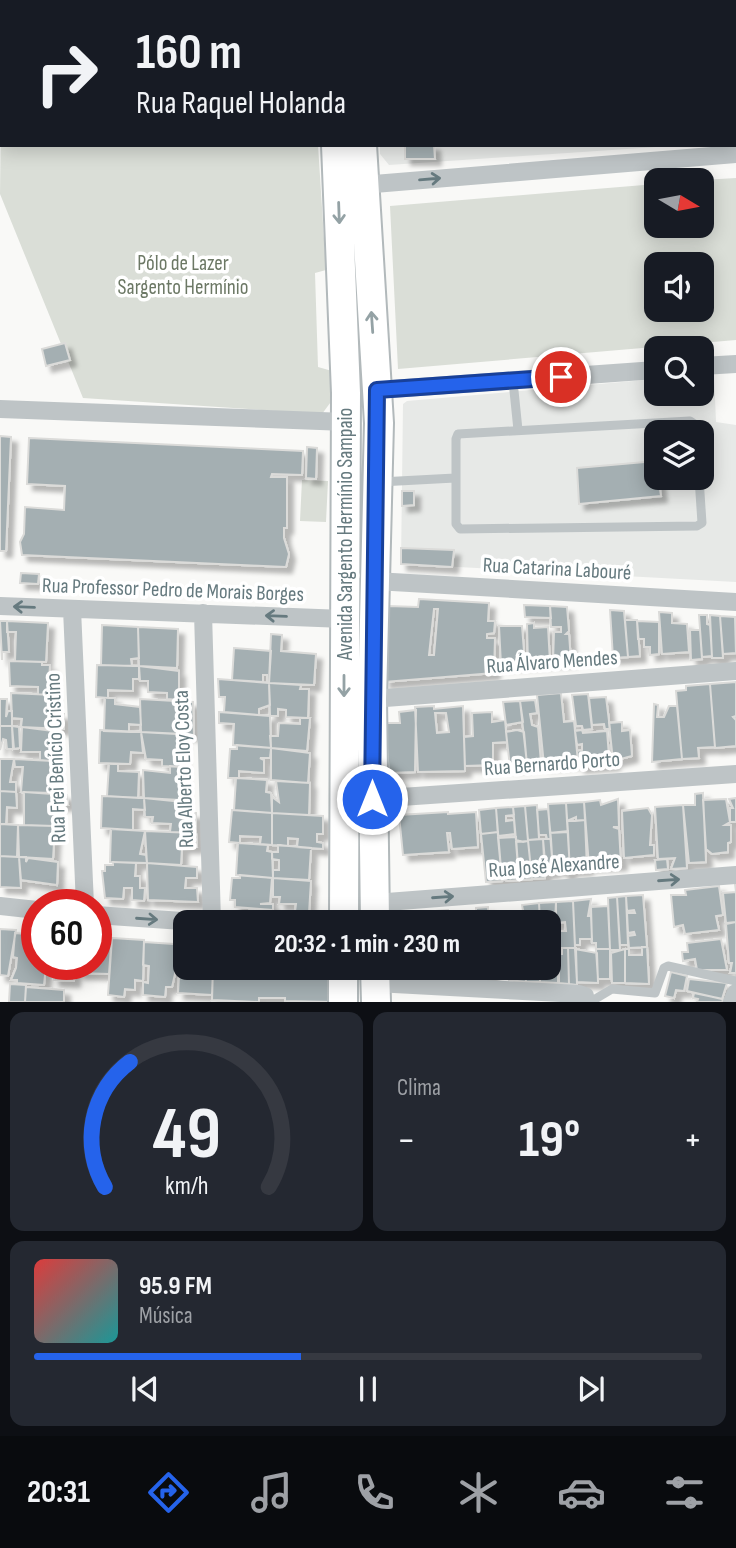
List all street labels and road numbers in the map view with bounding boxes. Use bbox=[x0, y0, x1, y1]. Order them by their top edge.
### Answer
street label: Avenida Sargento Hermínio Sampaio bbox=[333, 408, 358, 661]
street label: Rua Catarina Labouré bbox=[482, 553, 632, 585]
street label: Rua Professor Pedro de Morais Borges bbox=[42, 573, 304, 607]
street label: Rua Álvaro Mendes bbox=[486, 645, 618, 679]
street label: Rua Frei Benício Cristino bbox=[41, 673, 71, 843]
street label: Rua Alberto Eloy Costa bbox=[169, 690, 199, 848]
street label: Rua Bernardo Porto bbox=[483, 747, 621, 781]
street label: Rua José Alexandre bbox=[488, 849, 620, 883]

